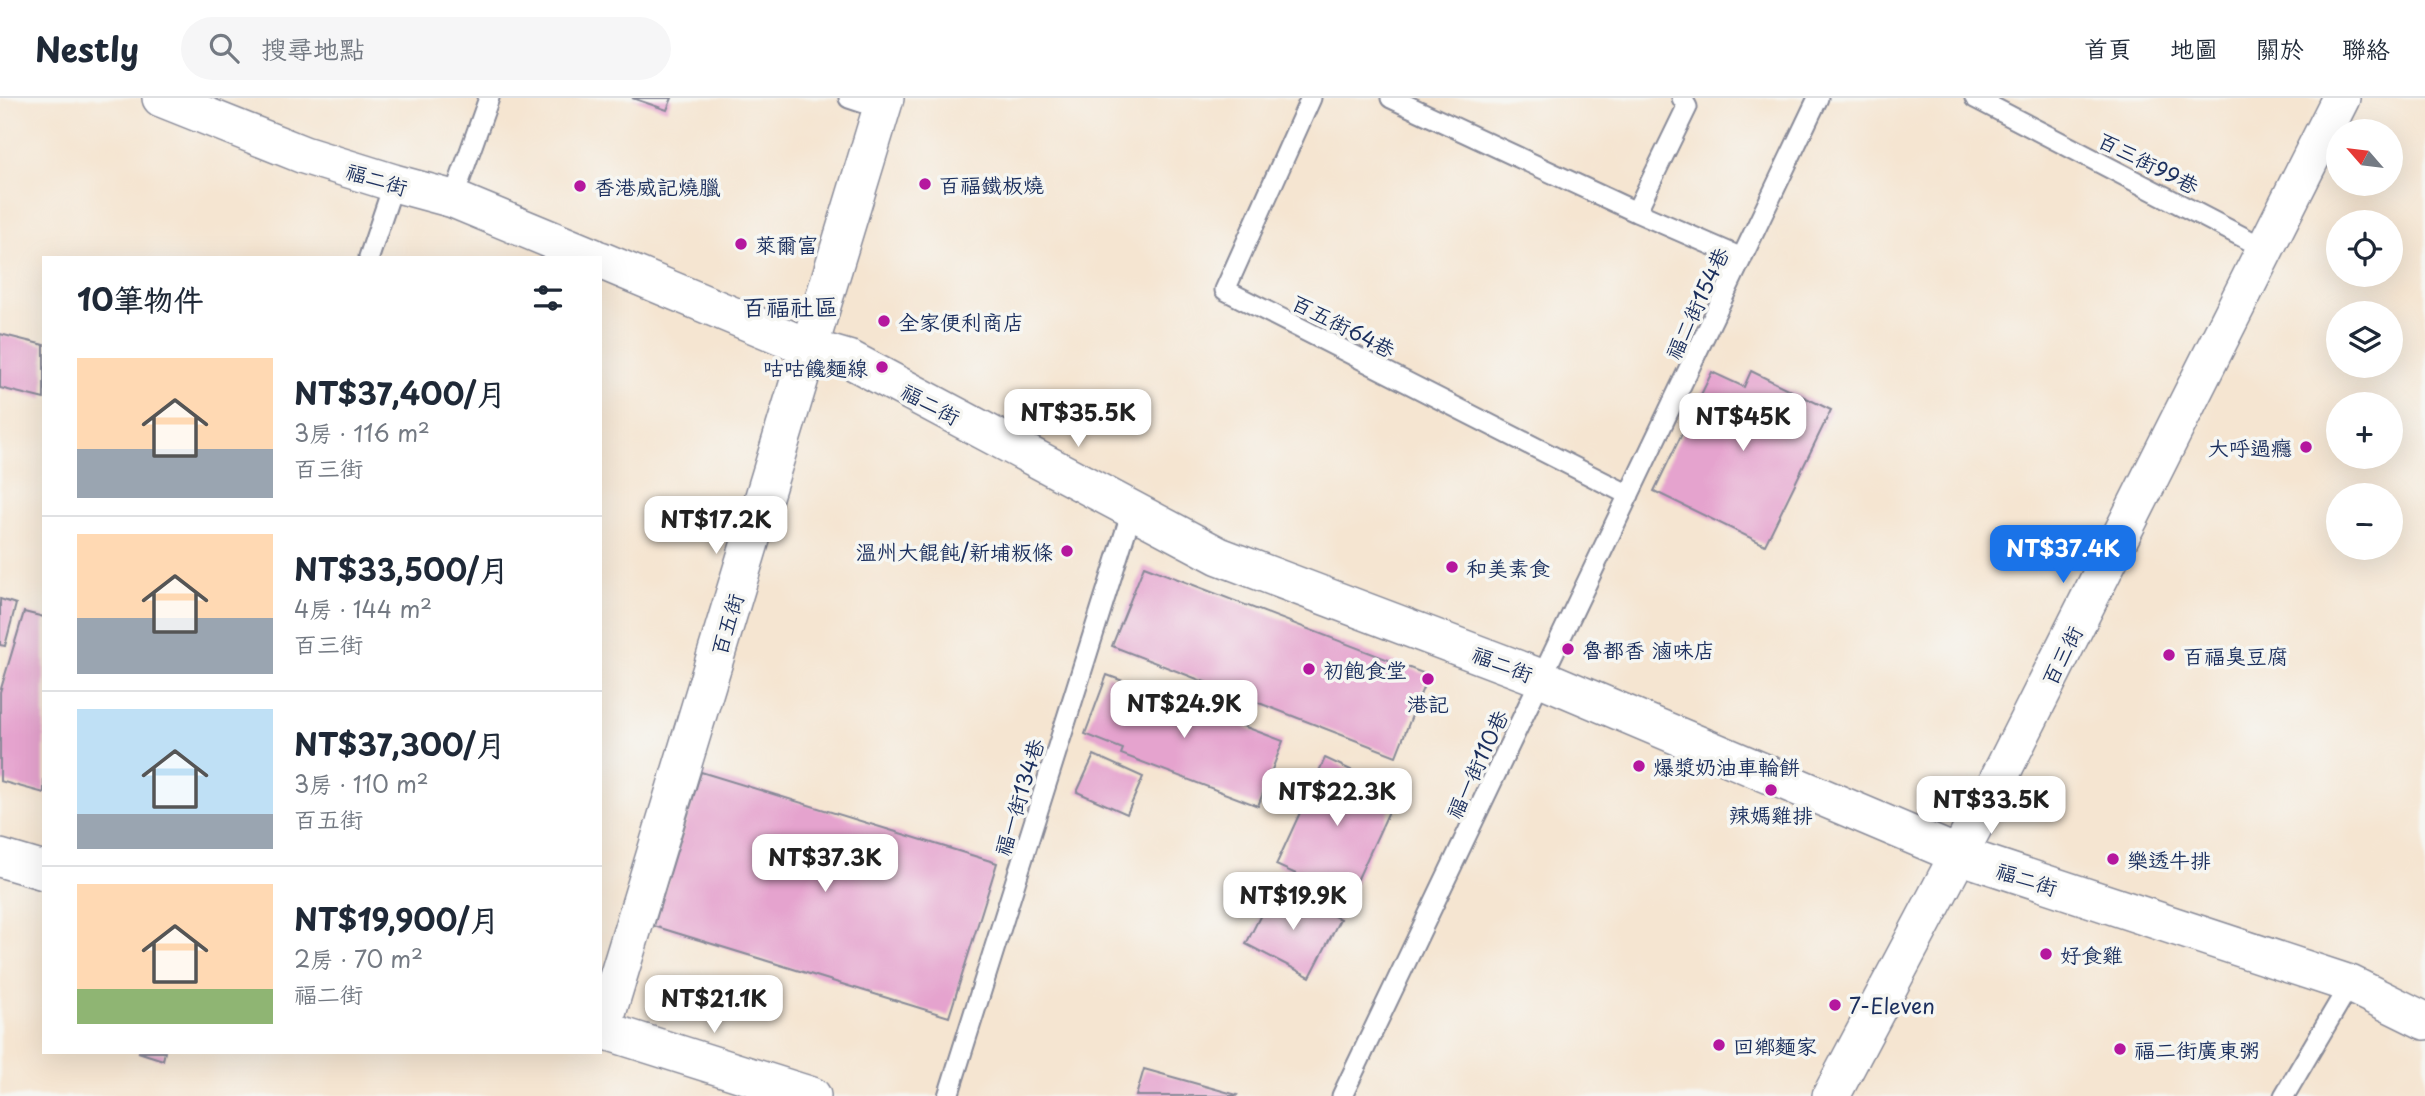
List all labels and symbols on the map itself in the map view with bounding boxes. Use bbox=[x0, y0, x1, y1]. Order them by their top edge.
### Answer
north arrow bbox=[2326, 119, 2403, 196]
street label: 百三街99巷 bbox=[2093, 123, 2205, 201]
street label: 福二街 bbox=[342, 153, 412, 203]
place label: 百福鐵板燒 bbox=[939, 168, 1044, 200]
place label: 香港威記燒臘 bbox=[594, 170, 721, 202]
marker: 百福鐵板燒 bbox=[917, 176, 933, 192]
marker: 香港威記燒臘 bbox=[572, 178, 588, 194]
place label: 萊爾富 bbox=[755, 228, 818, 260]
marker: 萊爾富 bbox=[733, 236, 749, 252]
street label: 福二街154巷 bbox=[1656, 241, 1736, 365]
street label: 百五街64巷 bbox=[1287, 285, 1401, 365]
district label: 百福社區 bbox=[742, 288, 838, 324]
place label: 全家便利商店 bbox=[898, 305, 1024, 337]
marker: 全家便利商店 bbox=[876, 313, 892, 329]
place label: 咕咕饞麵線 bbox=[763, 351, 868, 383]
marker: 咕咕饞麵線 bbox=[874, 359, 890, 375]
street label: 福二街 bbox=[896, 374, 966, 432]
pin: NT$35.5K bbox=[1006, 390, 1150, 449]
pin: NT$45K bbox=[1686, 394, 1800, 453]
place label: 大呼過癮 bbox=[2208, 431, 2292, 463]
marker: 大呼過癮 bbox=[2298, 439, 2314, 455]
pin: NT$17.2K bbox=[644, 496, 788, 556]
pin: NT$37.4K bbox=[1991, 526, 2135, 585]
place label: 溫州大餛飩/新埔粄條 bbox=[855, 535, 1053, 567]
marker: 溫州大餛飩/新埔粄條 bbox=[1059, 543, 1075, 559]
place label: 和美素食 bbox=[1466, 551, 1550, 583]
marker: 和美素食 bbox=[1444, 559, 1460, 575]
street label: 百五街 bbox=[701, 589, 751, 659]
street label: 百三街 bbox=[2032, 620, 2090, 690]
place label: 魯都香 滷味店 bbox=[1582, 633, 1715, 665]
street label: 福二街 bbox=[1468, 637, 1538, 689]
place label: 百福臭豆腐 bbox=[2183, 639, 2288, 671]
marker: 魯都香 滷味店 bbox=[1560, 641, 1576, 657]
marker: 百福臭豆腐 bbox=[2161, 647, 2177, 663]
place label: 初飽食堂 bbox=[1323, 653, 1407, 685]
marker: 初飽食堂 bbox=[1301, 661, 1317, 677]
marker: 港記 bbox=[1420, 671, 1436, 687]
pin: NT$24.9K bbox=[1112, 680, 1256, 740]
place label: 港記 bbox=[1407, 687, 1449, 719]
street label: 福一街110巷 bbox=[1437, 704, 1515, 824]
street label: 福一街134巷 bbox=[985, 734, 1051, 860]
place label: 爆漿奶油車輪餅 bbox=[1653, 750, 1800, 782]
marker: 爆漿奶油車輪餅 bbox=[1631, 758, 1647, 774]
pin: NT$22.3K bbox=[1265, 768, 1409, 828]
pin: NT$33.5K bbox=[1919, 776, 2063, 836]
marker: 辣媽雞排 bbox=[1763, 782, 1779, 798]
place label: 辣媽雞排 bbox=[1729, 798, 1813, 830]
pin: NT$37.3K bbox=[753, 834, 897, 894]
place label: 樂透牛排 bbox=[2127, 843, 2211, 875]
marker: 樂透牛排 bbox=[2105, 851, 2121, 867]
street label: 福二街 bbox=[1992, 853, 2062, 903]
pin: NT$19.9K bbox=[1221, 872, 1365, 932]
place label: 好食雞 bbox=[2060, 938, 2123, 970]
marker: 好食雞 bbox=[2038, 946, 2054, 962]
pin: NT$21.1K bbox=[642, 976, 786, 1035]
place label: 7-Eleven bbox=[1849, 989, 1935, 1021]
marker: 7-Eleven bbox=[1827, 997, 1843, 1013]
place label: 回鄉麵家 bbox=[1733, 1029, 1817, 1061]
place label: 福二街廣東粥 bbox=[2134, 1033, 2260, 1065]
marker: 回鄉麵家 bbox=[1711, 1037, 1727, 1053]
marker: 福二街廣東粥 bbox=[2112, 1041, 2128, 1057]

